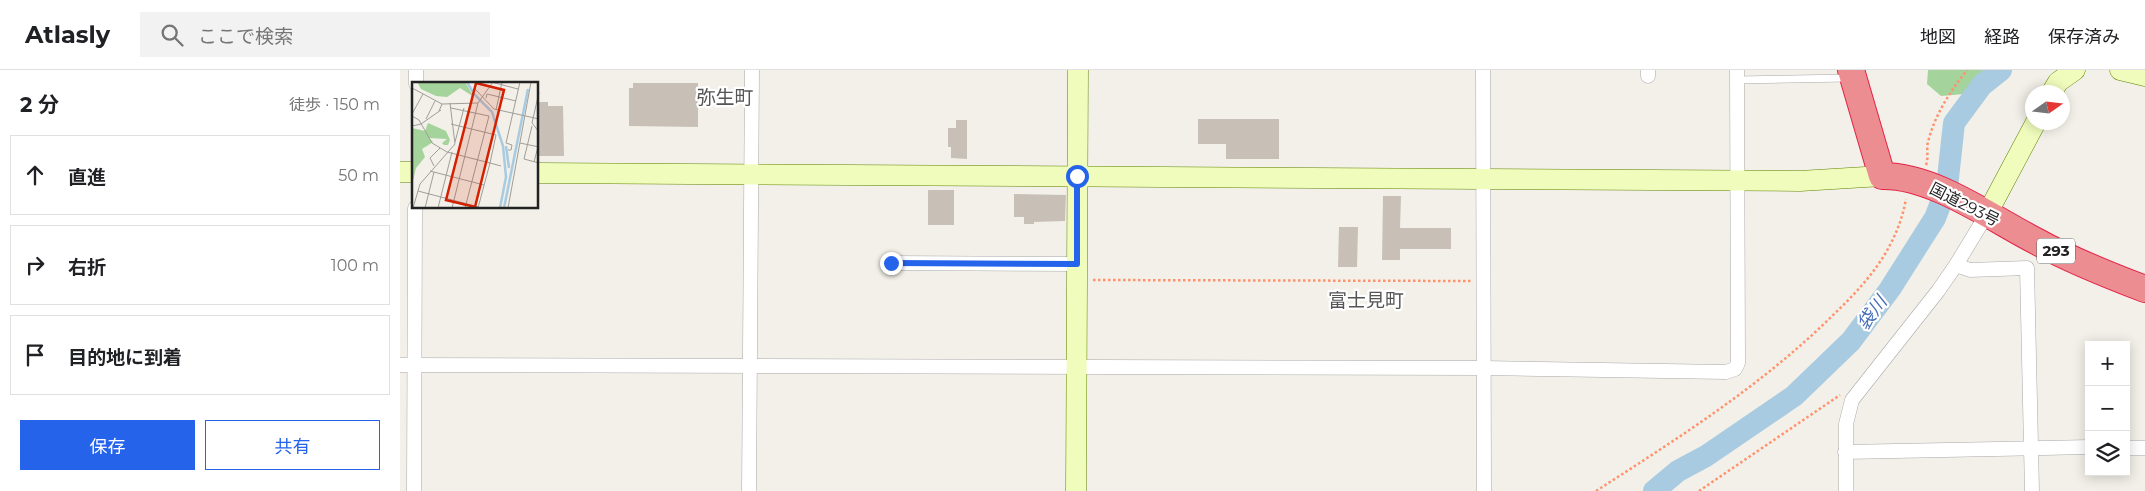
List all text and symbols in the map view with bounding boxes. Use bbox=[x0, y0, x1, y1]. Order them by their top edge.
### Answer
search box bbox=[140, 12, 490, 57]
text: Atlasly bbox=[25, 20, 110, 49]
icon: search bbox=[158, 21, 186, 49]
text: ここで検索 bbox=[198, 25, 293, 48]
text: 地図 bbox=[1920, 26, 1956, 48]
text: 経路 bbox=[1984, 26, 2020, 48]
text: 保存済み bbox=[2048, 26, 2120, 48]
inset map bbox=[412, 82, 539, 209]
north arrow bbox=[2025, 85, 2070, 130]
district label: 弥生町 bbox=[696, 86, 754, 109]
text: 2 分 bbox=[20, 92, 59, 117]
text: 徒歩 · 150 m bbox=[289, 95, 380, 114]
icon: ahead bbox=[21, 161, 49, 189]
route start bbox=[1066, 165, 1089, 188]
text: 直進 bbox=[68, 166, 106, 189]
text: 50 m bbox=[338, 166, 379, 185]
street label: 国道293号 bbox=[1927, 179, 2003, 230]
road number: 293 bbox=[2037, 238, 2075, 264]
icon: right bbox=[21, 251, 49, 279]
route end bbox=[880, 252, 903, 275]
text: 右折 bbox=[68, 256, 106, 279]
text: 100 m bbox=[331, 256, 379, 275]
district label: 富士見町 bbox=[1328, 289, 1404, 312]
water label: 袋川 bbox=[1852, 290, 1893, 334]
icon: arrive bbox=[21, 341, 49, 369]
map controls bbox=[2085, 341, 2130, 476]
button: + bbox=[2085, 341, 2130, 386]
text: 目的地に到着 bbox=[68, 346, 182, 369]
button: − bbox=[2085, 386, 2130, 431]
button: 保存 bbox=[20, 420, 195, 470]
button: 共有 bbox=[205, 420, 380, 470]
button: layers bbox=[2085, 431, 2130, 476]

